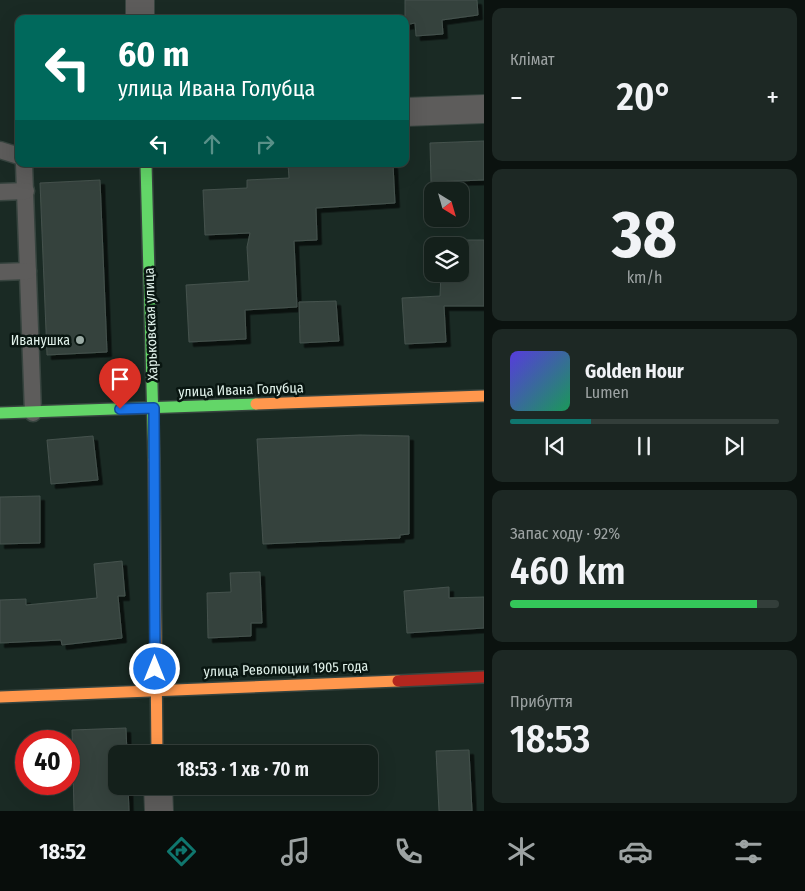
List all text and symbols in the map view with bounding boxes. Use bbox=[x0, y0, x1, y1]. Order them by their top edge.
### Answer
text: 60 m bbox=[118, 33, 189, 75]
icon: left bbox=[35, 35, 100, 100]
text: Клімат bbox=[510, 50, 555, 69]
text: 20° bbox=[617, 74, 672, 120]
text: улица Ивана Голубца bbox=[118, 75, 315, 102]
text: − bbox=[510, 81, 523, 114]
text: + bbox=[766, 81, 779, 114]
icon: left bbox=[145, 130, 173, 158]
icon: ahead bbox=[198, 130, 226, 158]
icon: right bbox=[251, 130, 279, 158]
north arrow bbox=[424, 182, 469, 228]
map controls bbox=[424, 182, 469, 282]
text: 38 bbox=[612, 196, 677, 274]
button: layers bbox=[424, 237, 469, 282]
street label: Харьковская улица bbox=[141, 267, 161, 381]
text: km/h bbox=[627, 268, 662, 287]
place label: Иванушка bbox=[11, 332, 70, 349]
marker: Иванушка bbox=[74, 334, 86, 346]
pin bbox=[99, 358, 141, 409]
text: Golden Hour bbox=[585, 360, 684, 383]
icon: arrive bbox=[106, 365, 134, 393]
street label: улица Ивана Голубца bbox=[178, 379, 304, 401]
text: Lumen bbox=[585, 383, 629, 402]
icon: previous bbox=[541, 432, 569, 460]
icon: pause bbox=[630, 432, 658, 460]
icon: next bbox=[720, 432, 748, 460]
text: Запас ходу · 92% bbox=[510, 524, 620, 543]
text: 460 km bbox=[510, 548, 626, 594]
position arrow bbox=[128, 642, 180, 694]
street label: улица Революции 1905 года bbox=[203, 658, 369, 680]
text: Прибуття bbox=[510, 692, 573, 711]
text: 18:53 bbox=[510, 716, 590, 762]
speed limit sign: 40 bbox=[15, 730, 80, 795]
text: 18:53 · 1 хв · 70 m bbox=[177, 758, 309, 781]
icon: directions bbox=[164, 834, 199, 869]
icon: music bbox=[278, 834, 313, 869]
icon: phone bbox=[391, 834, 426, 869]
icon: climate bbox=[504, 834, 539, 869]
icon: car bbox=[618, 834, 653, 869]
icon: filters bbox=[731, 834, 766, 869]
text: 18:52 bbox=[39, 838, 86, 865]

